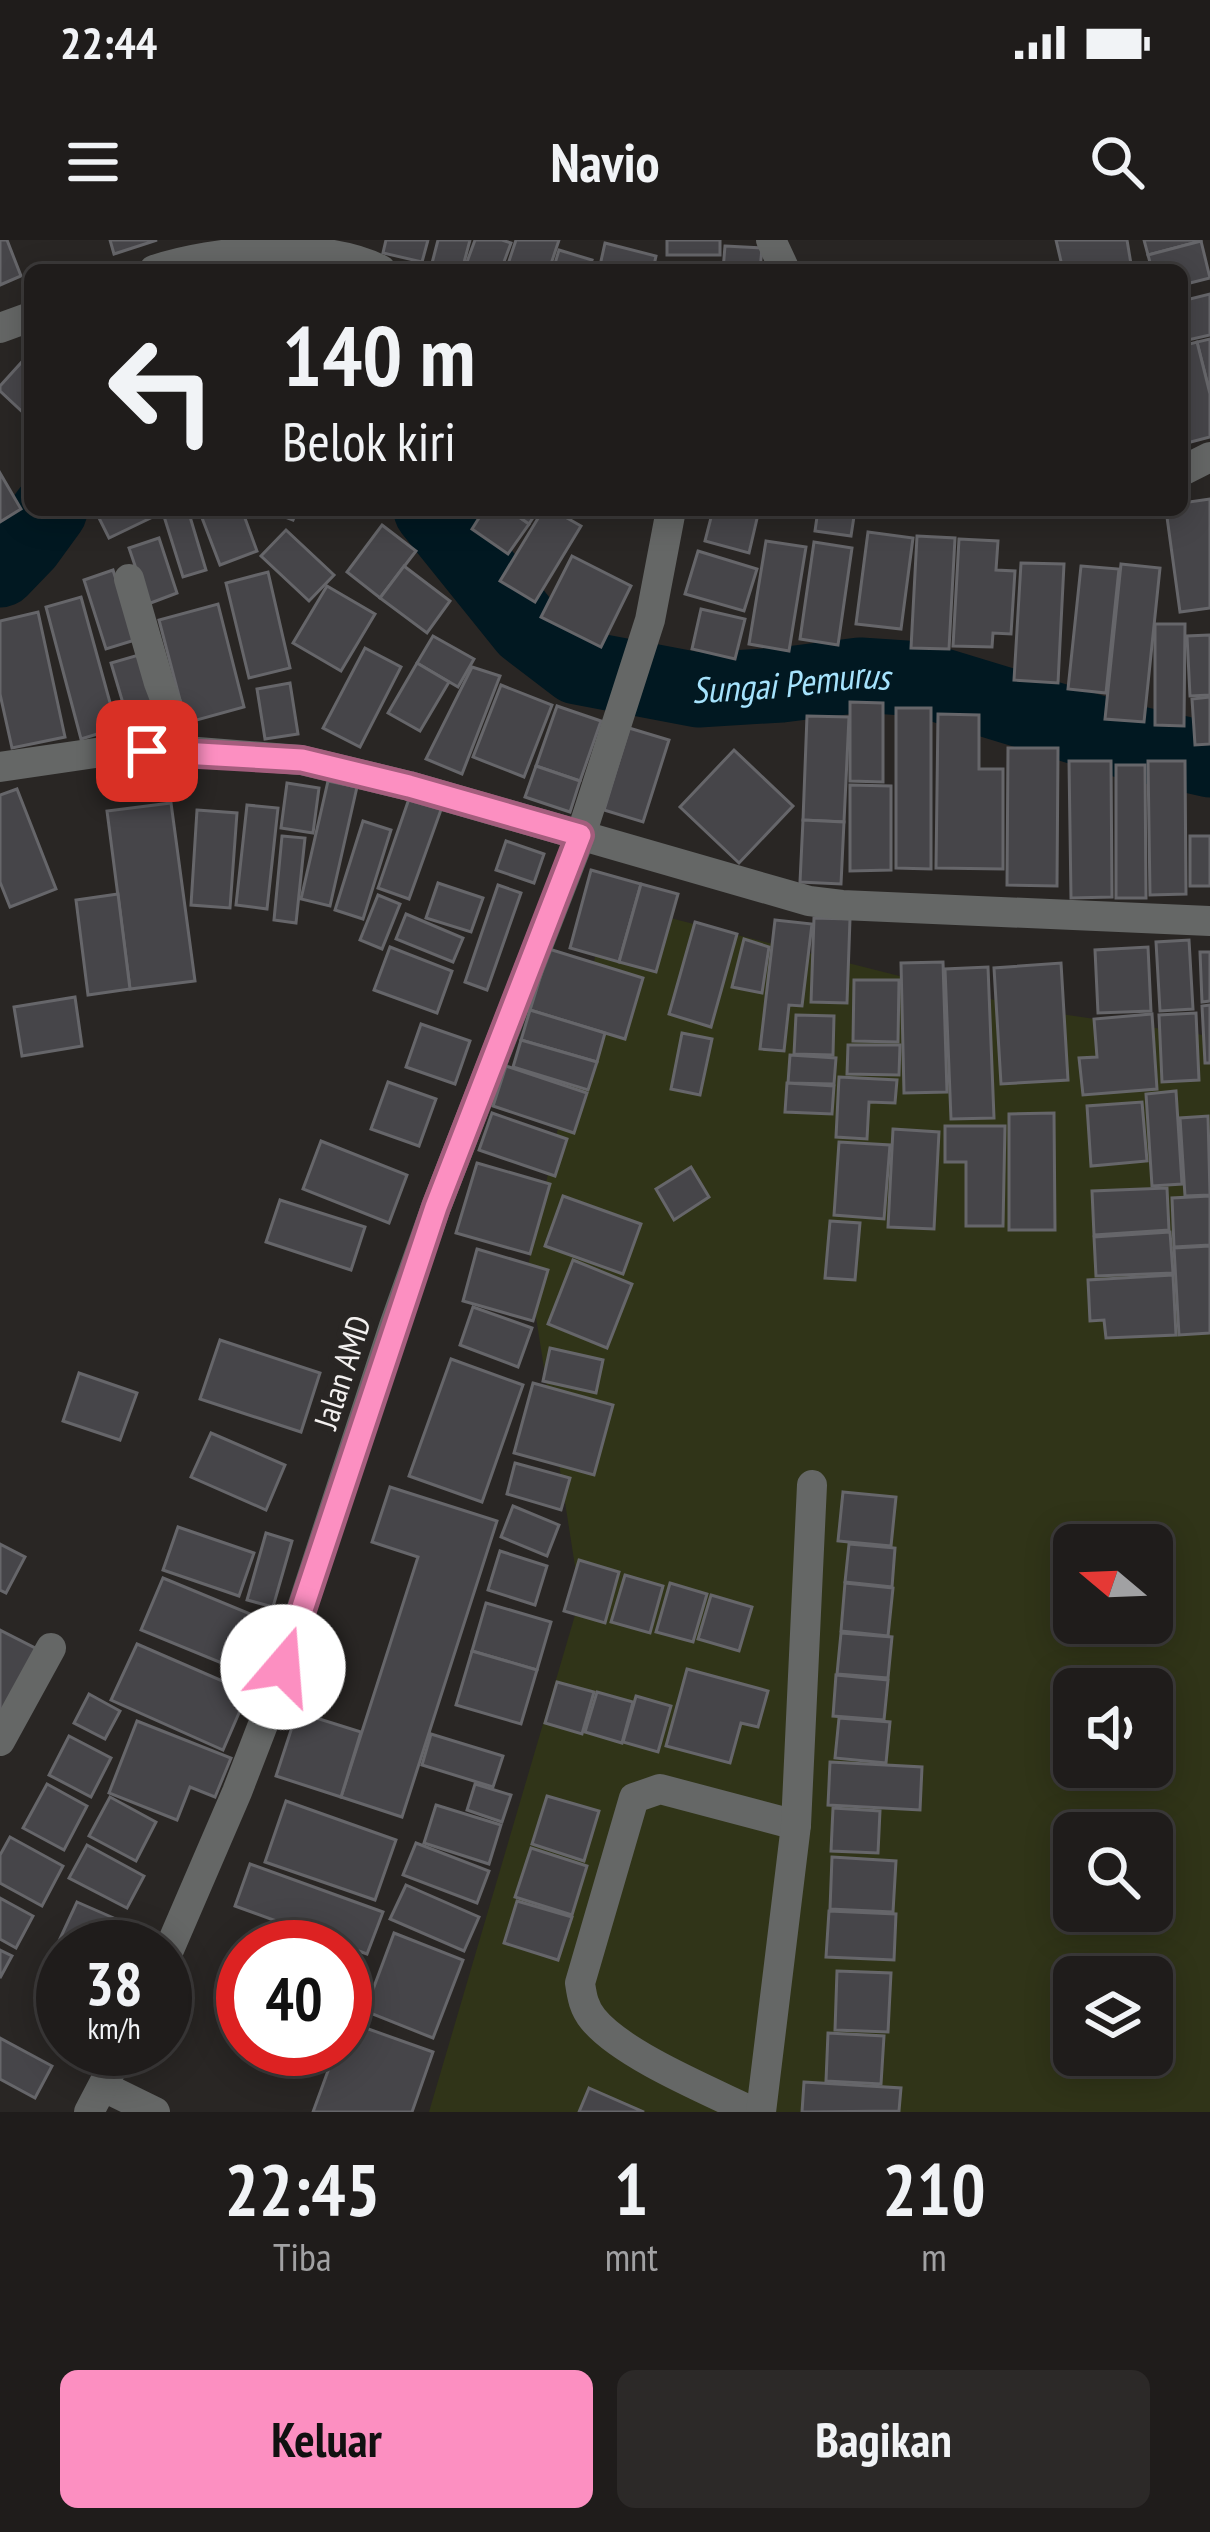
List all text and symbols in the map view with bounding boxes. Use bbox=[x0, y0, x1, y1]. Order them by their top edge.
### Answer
text: 22:44 bbox=[60, 13, 157, 71]
text: Navio bbox=[550, 127, 660, 197]
icon: menu bbox=[60, 129, 126, 195]
icon: search bbox=[1084, 129, 1150, 195]
text: 140 m bbox=[282, 300, 475, 409]
icon: left bbox=[84, 312, 240, 468]
text: Belok kiri bbox=[282, 406, 456, 476]
water label: Sungai Pemurus bbox=[690, 650, 895, 713]
pin bbox=[96, 700, 198, 802]
icon: arrive bbox=[114, 718, 180, 784]
street label: Jalan AMD bbox=[303, 1310, 380, 1435]
north arrow bbox=[1053, 1524, 1173, 1644]
map controls bbox=[1053, 1524, 1173, 2076]
position arrow bbox=[220, 1604, 346, 1730]
button: sound bbox=[1053, 1668, 1173, 1788]
button: search bbox=[1053, 1812, 1173, 1932]
speed limit sign: 40 bbox=[216, 1920, 372, 2076]
text: 38 bbox=[85, 1944, 143, 2022]
button: layers bbox=[1053, 1956, 1173, 2076]
text: km/h bbox=[87, 2008, 141, 2047]
text: 22:45 bbox=[224, 2142, 380, 2235]
text: 1 bbox=[614, 2142, 648, 2235]
text: 210 bbox=[882, 2142, 986, 2235]
text: Tiba bbox=[273, 2231, 332, 2282]
text: mnt bbox=[605, 2231, 658, 2282]
text: m bbox=[921, 2231, 947, 2282]
button: Keluar bbox=[60, 2370, 593, 2508]
button: Bagikan bbox=[617, 2370, 1150, 2508]

